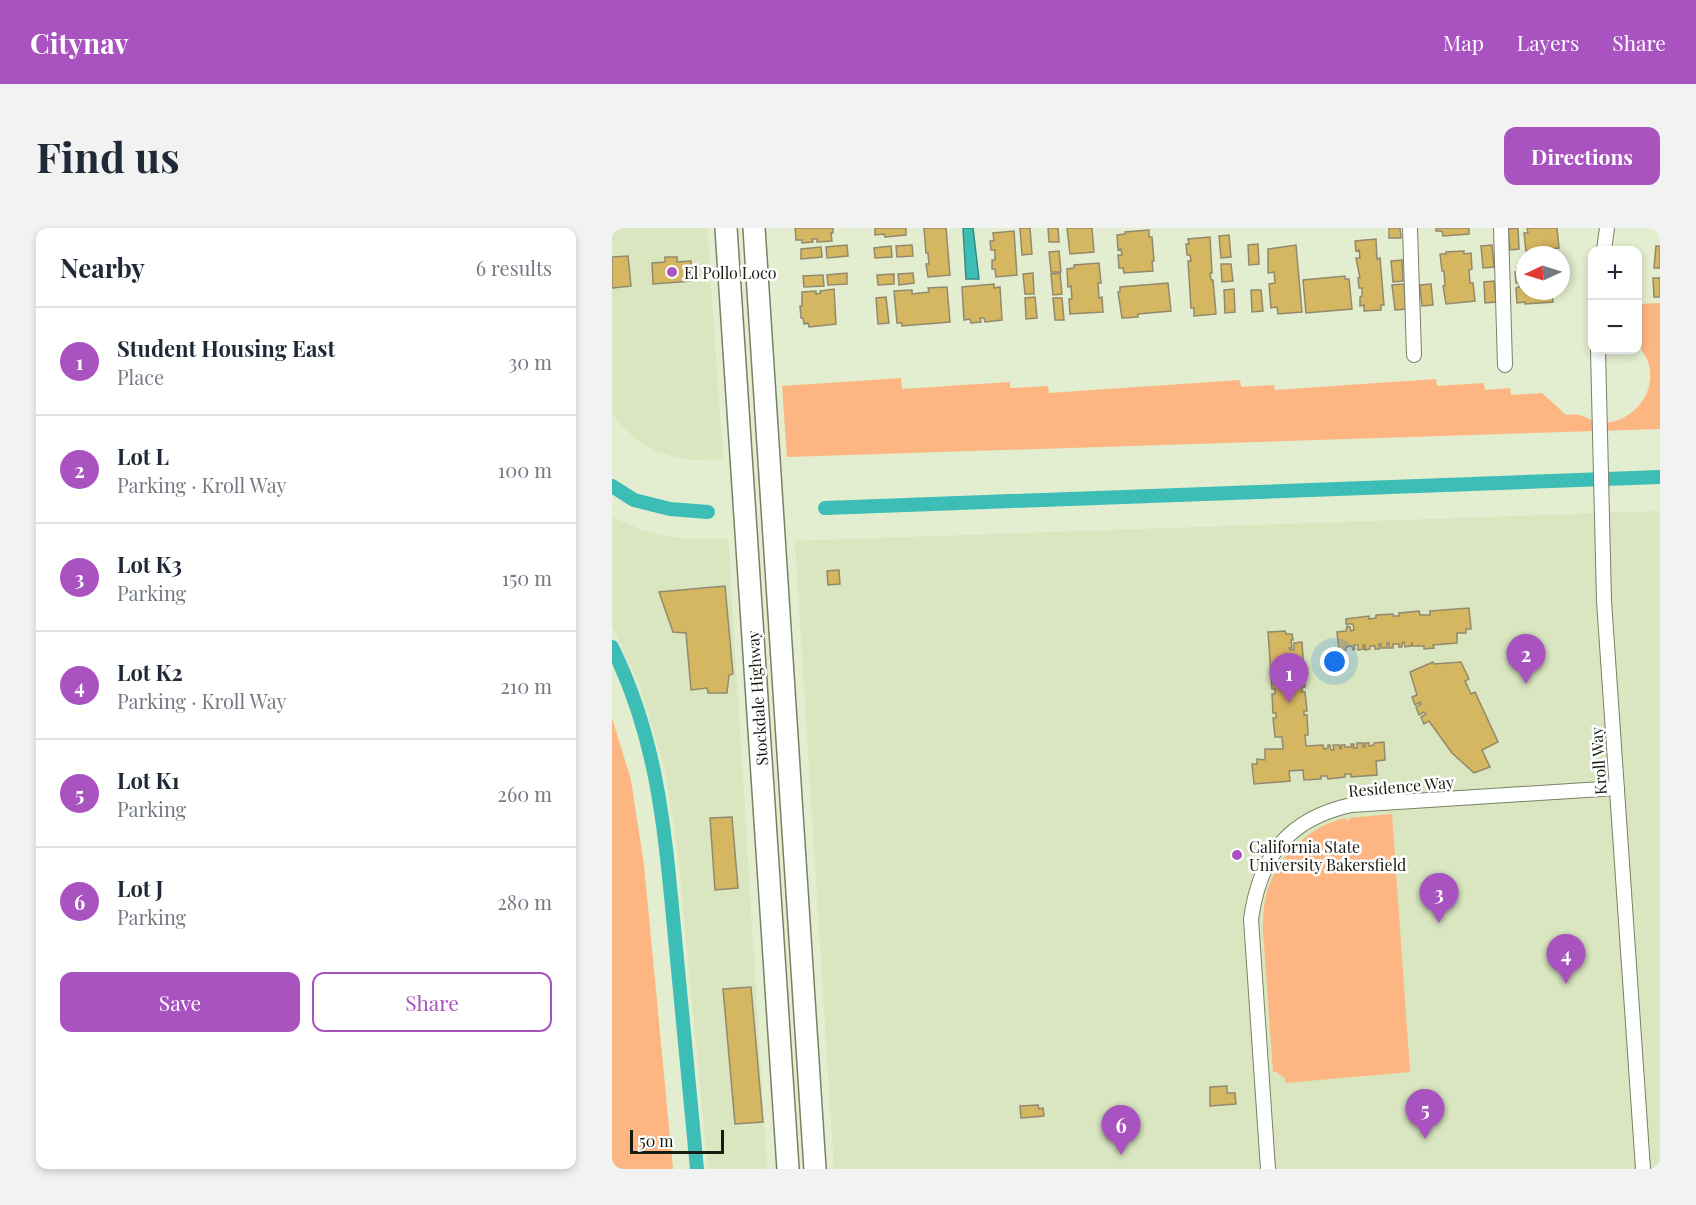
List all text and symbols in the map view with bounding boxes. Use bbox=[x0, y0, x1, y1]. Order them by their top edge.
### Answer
text: Citynav bbox=[30, 24, 129, 61]
text: Map bbox=[1443, 28, 1484, 56]
text: Layers bbox=[1517, 28, 1579, 56]
text: Share bbox=[1612, 28, 1666, 56]
button: Directions bbox=[1504, 127, 1660, 185]
text: Find us bbox=[36, 128, 180, 184]
north arrow bbox=[1516, 246, 1570, 300]
map controls bbox=[1588, 246, 1642, 354]
button: + bbox=[1588, 246, 1642, 300]
text: Nearby bbox=[60, 250, 145, 285]
text: 6 results bbox=[476, 254, 552, 281]
place label: El Pollo Loco bbox=[684, 262, 777, 283]
marker: El Pollo Loco bbox=[665, 265, 679, 279]
button: − bbox=[1588, 300, 1642, 354]
text: Student Housing East bbox=[117, 333, 335, 363]
text: 1 bbox=[76, 348, 83, 375]
text: 30 m bbox=[508, 348, 552, 375]
text: Place bbox=[117, 363, 164, 390]
text: Lot L bbox=[117, 441, 169, 471]
text: 2 bbox=[74, 456, 85, 483]
text: 100 m bbox=[498, 456, 552, 483]
text: Parking · Kroll Way bbox=[117, 471, 287, 498]
text: Lot K3 bbox=[117, 549, 182, 579]
text: 3 bbox=[75, 564, 84, 591]
text: 150 m bbox=[502, 564, 552, 591]
text: Parking bbox=[117, 579, 186, 606]
street label: Stockdale Highway bbox=[742, 630, 772, 766]
pin: 2 bbox=[1506, 634, 1546, 684]
your location bbox=[1320, 647, 1349, 676]
pin: 1 bbox=[1270, 654, 1308, 703]
text: Lot K2 bbox=[117, 657, 183, 687]
text: 4 bbox=[74, 672, 85, 699]
text: 210 m bbox=[500, 672, 552, 699]
text: Parking · Kroll Way bbox=[117, 687, 287, 714]
street label: Kroll Way bbox=[1585, 726, 1611, 796]
text: Lot K1 bbox=[117, 765, 180, 795]
street label: Residence Way bbox=[1347, 771, 1455, 801]
text: 5 bbox=[75, 780, 84, 807]
text: 260 m bbox=[497, 780, 552, 807]
text: Parking bbox=[117, 795, 186, 822]
place label: California State University Bakersfield bbox=[1249, 836, 1406, 875]
marker: California State University Bakersfield bbox=[1230, 848, 1244, 862]
text: Lot J bbox=[117, 873, 164, 903]
pin: 3 bbox=[1420, 874, 1458, 923]
text: 6 bbox=[74, 888, 85, 915]
text: 280 m bbox=[497, 888, 552, 915]
text: Parking bbox=[117, 903, 186, 930]
pin: 4 bbox=[1546, 934, 1586, 984]
button: Save bbox=[60, 972, 300, 1032]
button: Share bbox=[312, 972, 552, 1032]
pin: 5 bbox=[1406, 1090, 1444, 1139]
pin: 6 bbox=[1102, 1106, 1140, 1155]
scale bar bbox=[630, 1127, 724, 1154]
text: 50 m bbox=[639, 1130, 673, 1151]

